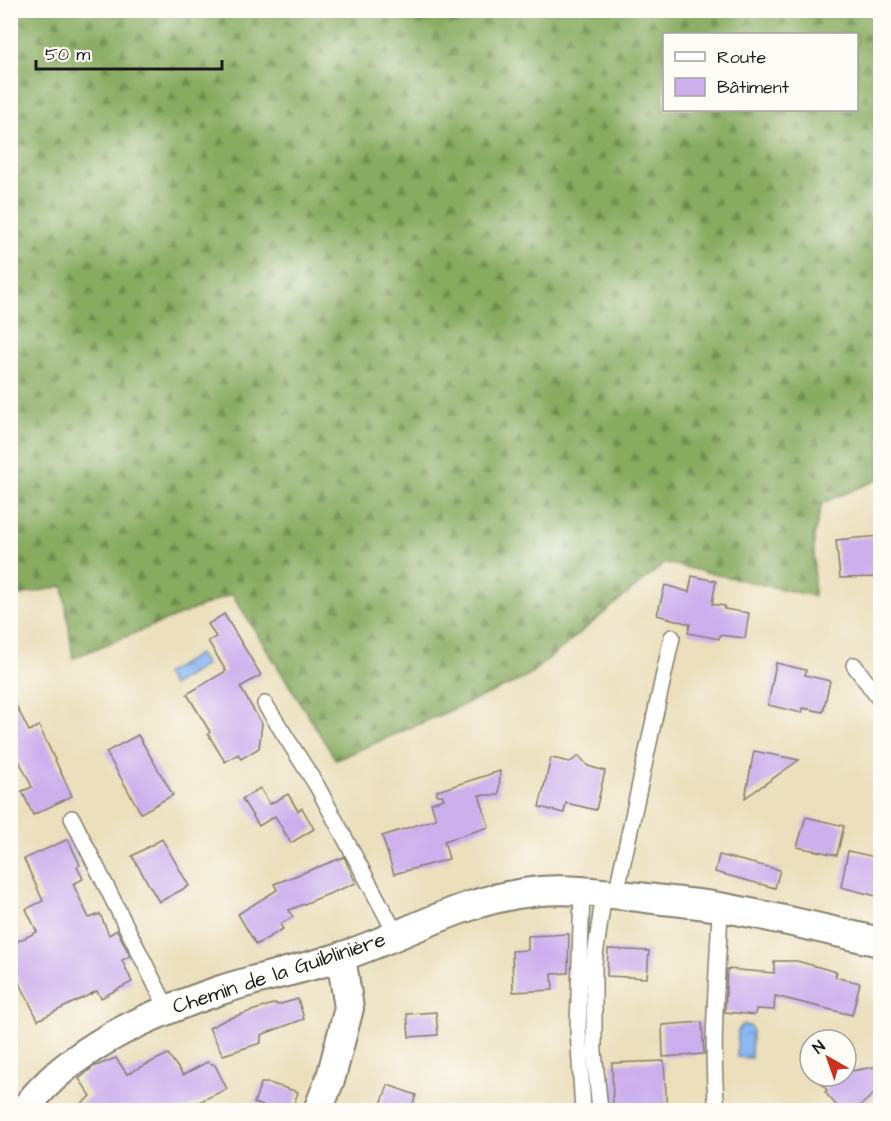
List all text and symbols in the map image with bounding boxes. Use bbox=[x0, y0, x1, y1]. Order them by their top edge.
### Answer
scale bar bbox=[36, 33, 222, 71]
legend bbox=[663, 33, 858, 111]
text: 50 m bbox=[45, 42, 90, 67]
text: Route bbox=[717, 45, 766, 70]
text: Bâtiment bbox=[717, 75, 790, 100]
street label: Chemin de la Guiblinière bbox=[169, 925, 389, 1021]
north arrow bbox=[798, 1028, 858, 1088]
text: N bbox=[808, 1036, 830, 1059]

